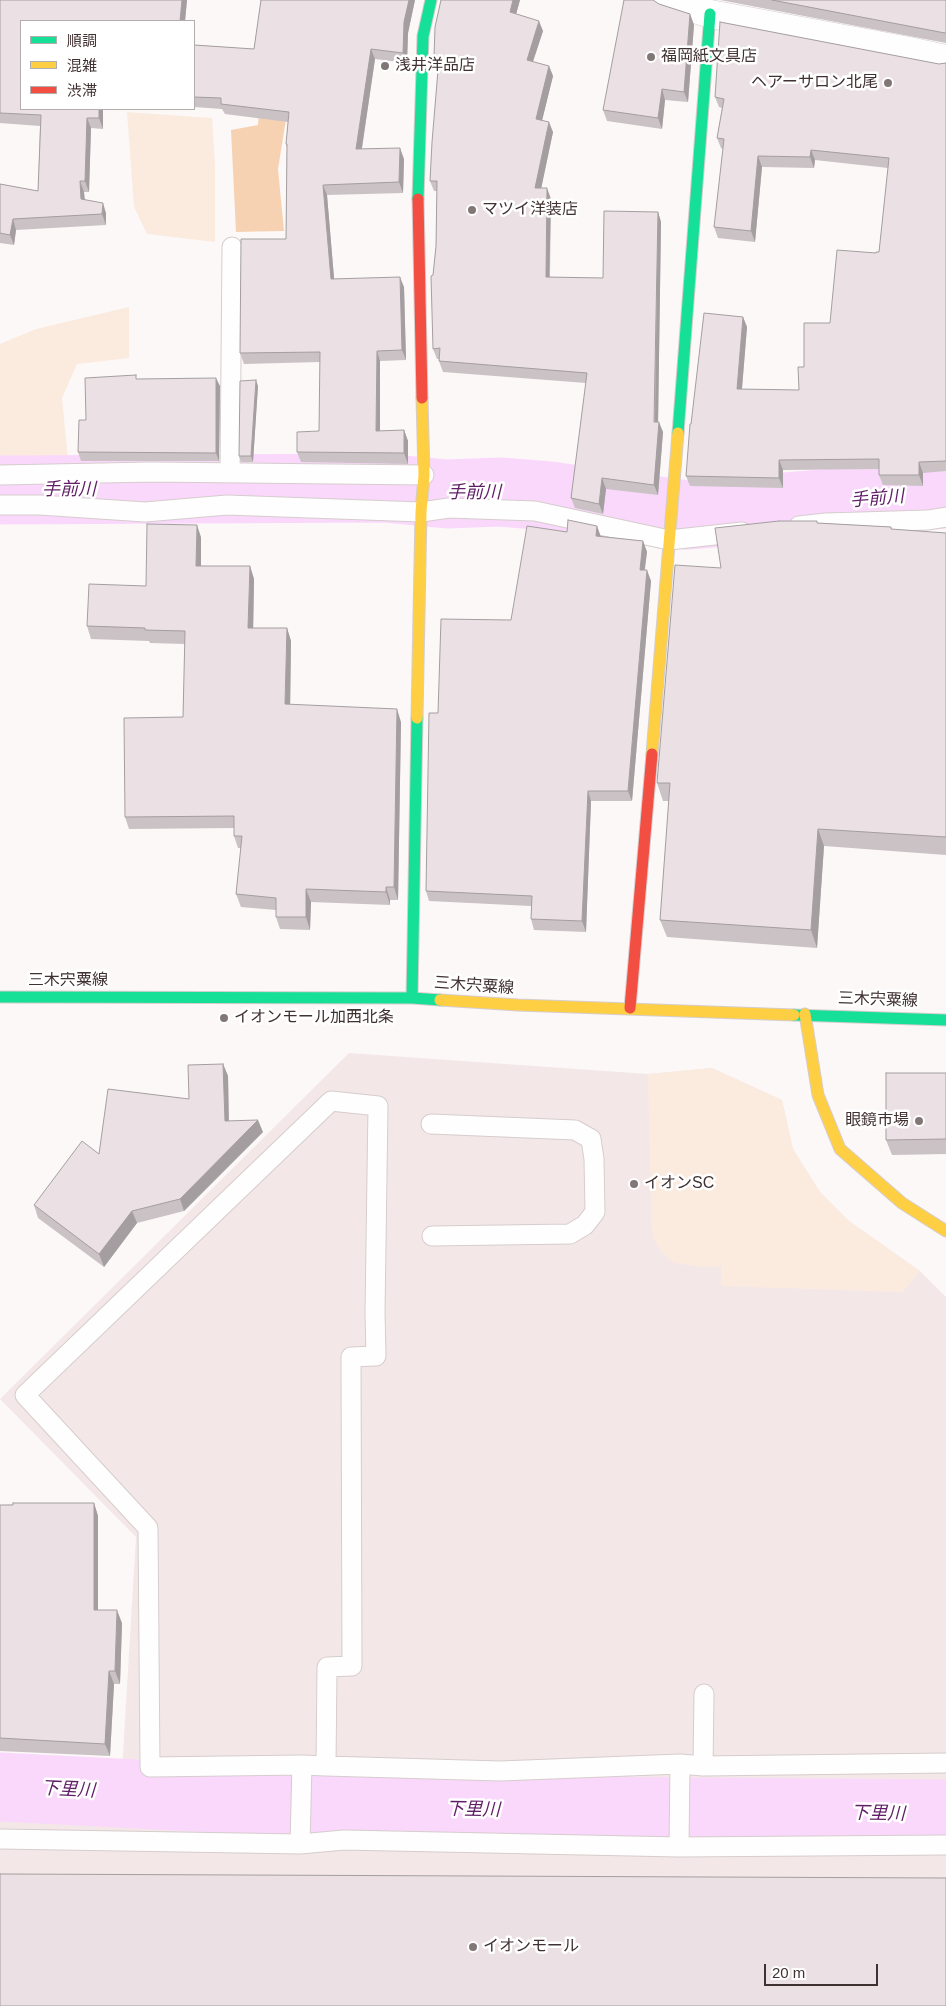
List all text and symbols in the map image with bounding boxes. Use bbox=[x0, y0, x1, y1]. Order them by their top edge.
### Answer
legend bbox=[20, 20, 195, 110]
text: 順調 bbox=[67, 32, 97, 49]
place label: 福岡紙文具店 bbox=[661, 47, 757, 67]
marker: 福岡紙文具店 bbox=[645, 51, 657, 63]
place label: 浅井洋品店 bbox=[395, 56, 475, 76]
text: 混雑 bbox=[67, 57, 97, 74]
marker: 浅井洋品店 bbox=[379, 60, 391, 72]
place label: ヘアーサロン北尾 bbox=[751, 73, 878, 93]
marker: ヘアーサロン北尾 bbox=[882, 77, 894, 89]
text: 渋滞 bbox=[67, 82, 97, 99]
place label: マツイ洋装店 bbox=[482, 200, 578, 220]
marker: マツイ洋装店 bbox=[466, 204, 478, 216]
water label: 手前川 bbox=[42, 479, 96, 501]
water label: 手前川 bbox=[447, 482, 501, 504]
water label: 手前川 bbox=[849, 486, 905, 512]
street label: 三木宍粟線 bbox=[28, 971, 108, 991]
street label: 三木宍粟線 bbox=[433, 974, 515, 998]
street label: 三木宍粟線 bbox=[838, 989, 918, 1011]
place label: イオンモール加西北条 bbox=[234, 1008, 394, 1028]
marker: イオンモール加西北条 bbox=[218, 1012, 230, 1024]
place label: 眼鏡市場 bbox=[845, 1111, 909, 1131]
marker: 眼鏡市場 bbox=[913, 1115, 925, 1127]
place label: イオンSC bbox=[644, 1174, 714, 1194]
marker: イオンSC bbox=[628, 1178, 640, 1190]
water label: 下里川 bbox=[40, 1778, 96, 1802]
water label: 下里川 bbox=[446, 1799, 500, 1821]
water label: 下里川 bbox=[851, 1803, 905, 1825]
place label: イオンモール bbox=[483, 1937, 579, 1957]
marker: イオンモール bbox=[467, 1941, 479, 1953]
scale bar bbox=[766, 1954, 880, 1986]
text: 20 m bbox=[772, 1964, 805, 1981]

